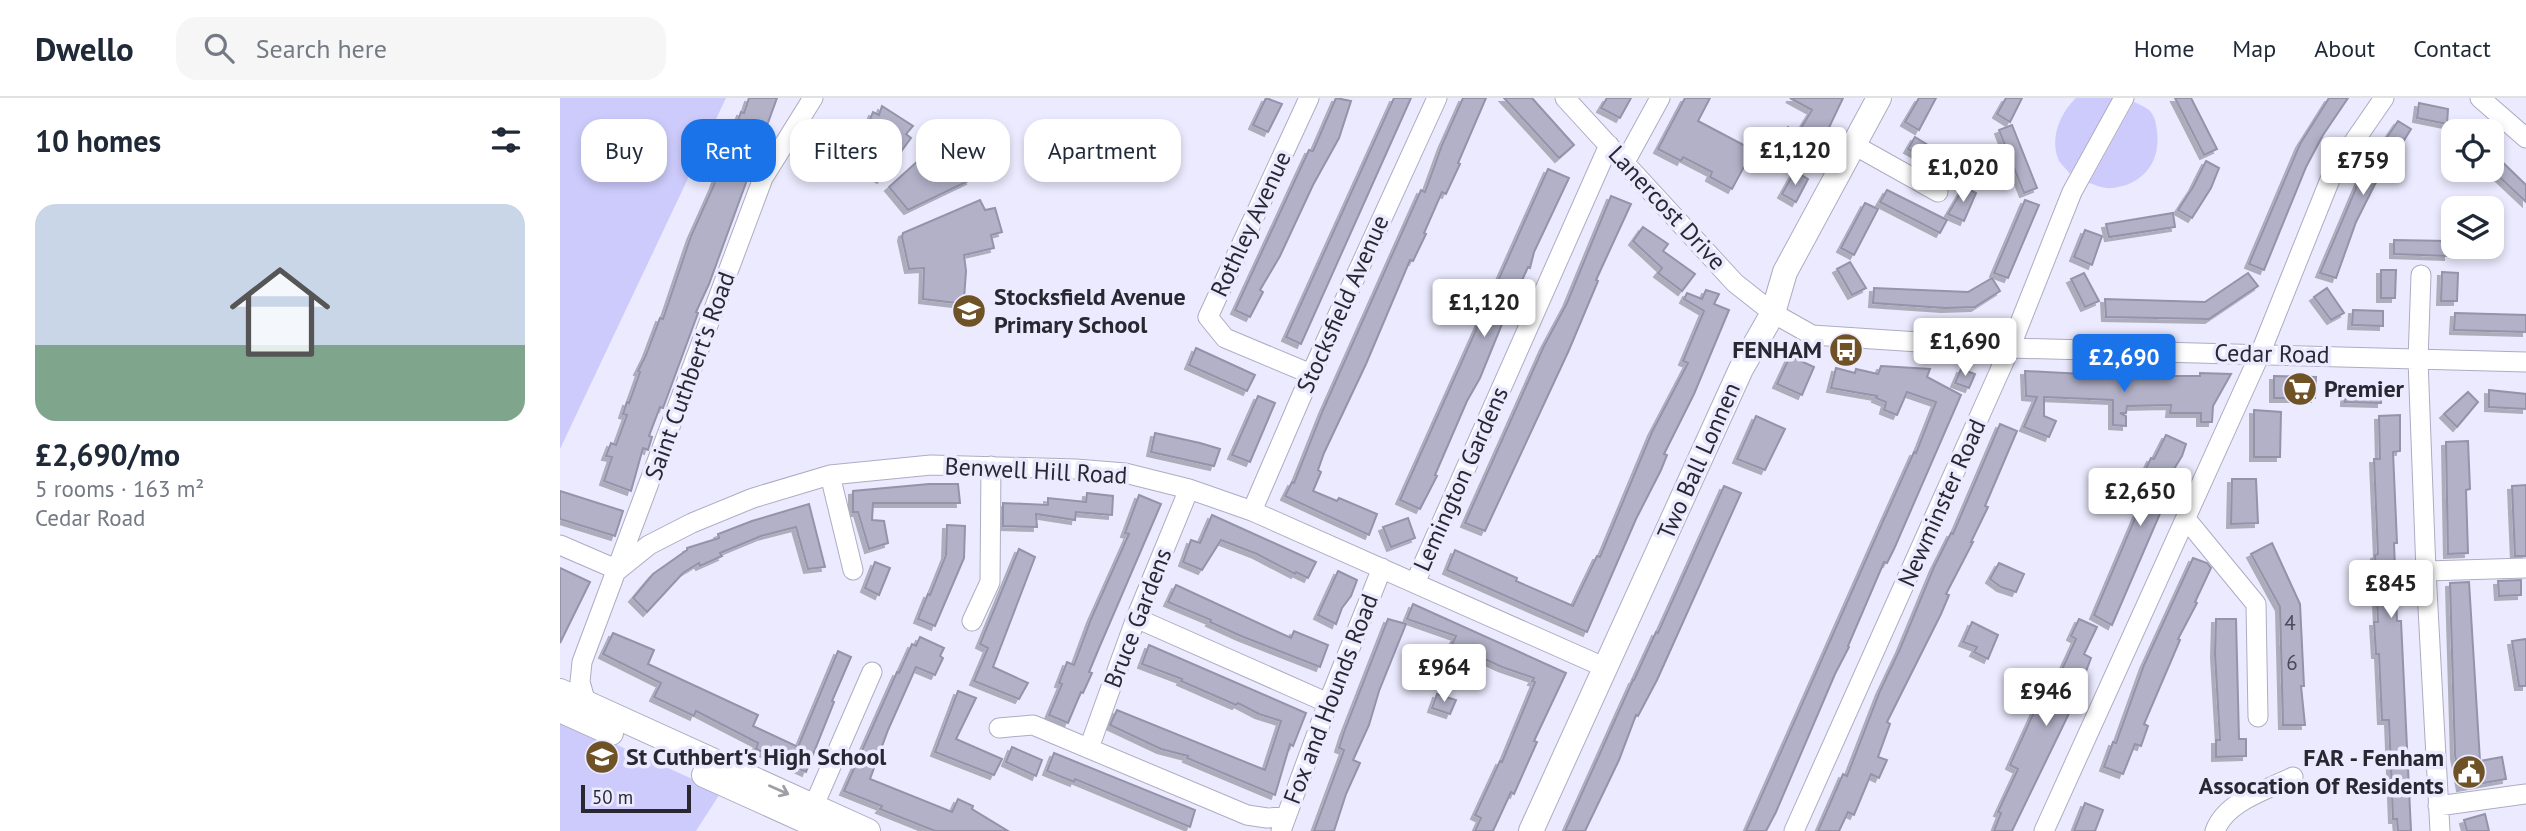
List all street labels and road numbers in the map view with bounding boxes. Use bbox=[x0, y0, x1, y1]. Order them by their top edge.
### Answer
street label: Lanercost Drive bbox=[1602, 139, 1733, 276]
street label: Rothley Avenue bbox=[1203, 146, 1298, 301]
street label: Stocksfield Avenue bbox=[1289, 210, 1396, 398]
street label: Saint Cuthbert's Road bbox=[637, 267, 742, 484]
street label: Cedar Road bbox=[2214, 337, 2330, 370]
street label: Two Ball Lonnen bbox=[1650, 377, 1747, 544]
street label: Lemington Gardens bbox=[1406, 382, 1515, 576]
street label: Newminster Road bbox=[1891, 414, 1992, 591]
street label: Benwell Hill Road bbox=[944, 450, 1128, 491]
street label: Bruce Gardens bbox=[1097, 544, 1178, 692]
street label: Fox and Hounds Road bbox=[1276, 589, 1385, 808]

